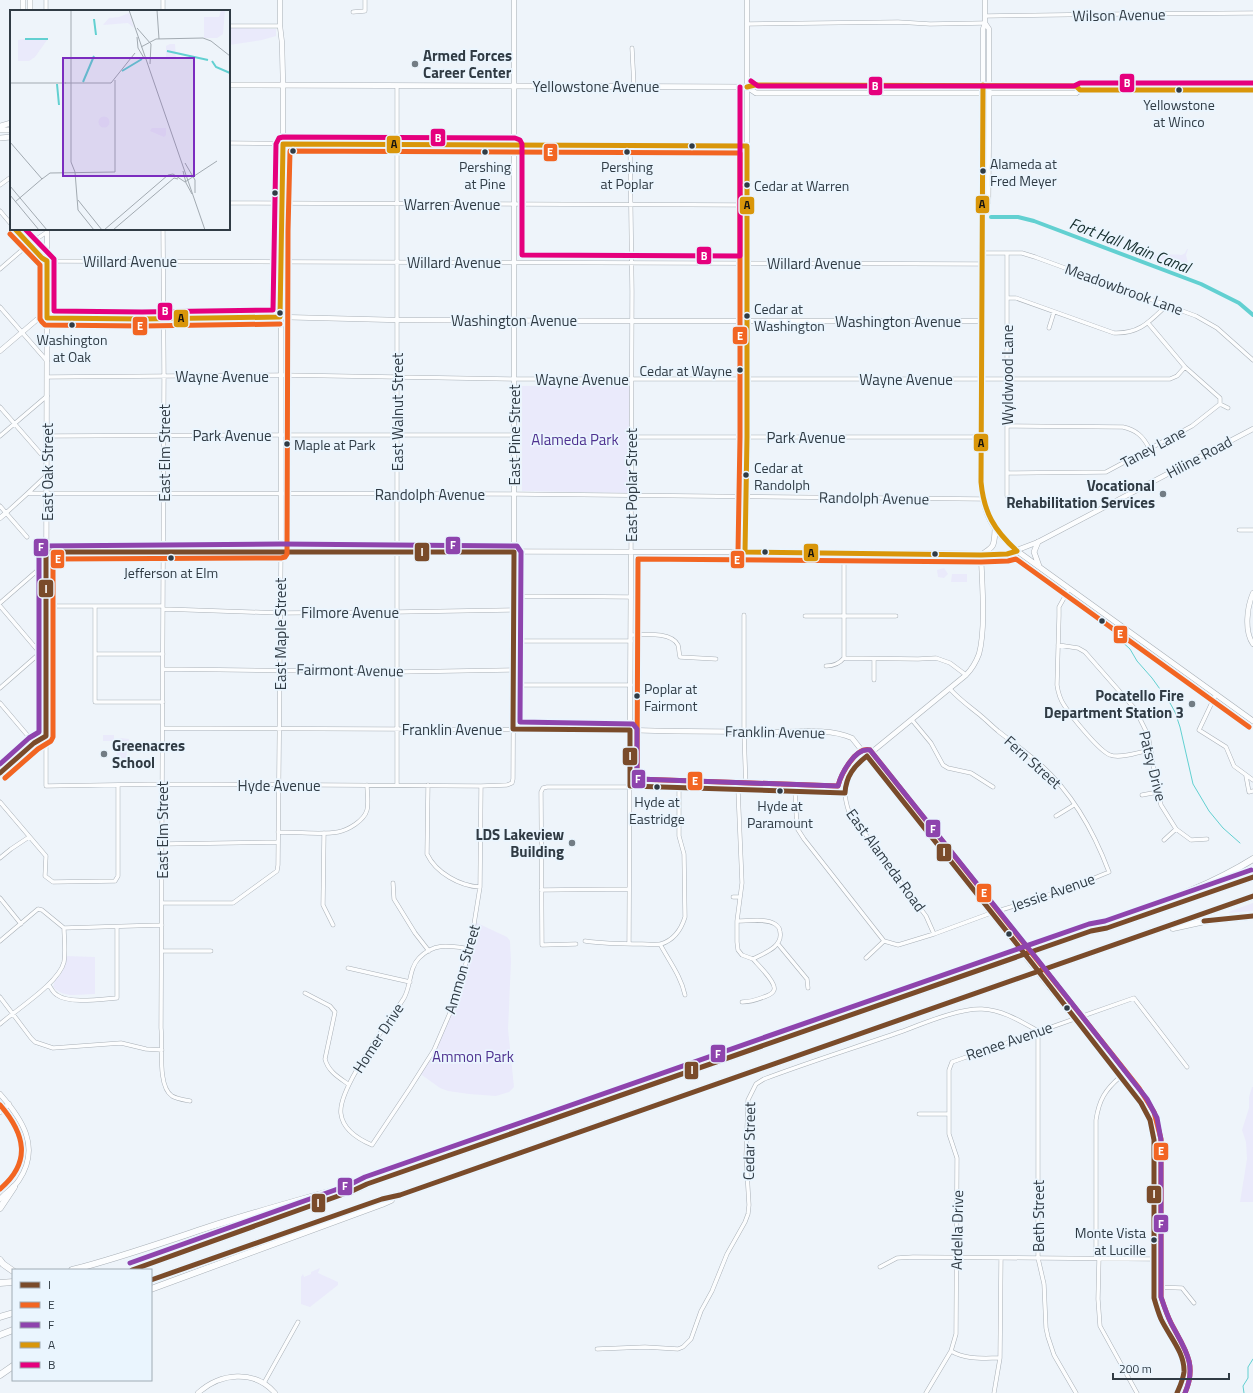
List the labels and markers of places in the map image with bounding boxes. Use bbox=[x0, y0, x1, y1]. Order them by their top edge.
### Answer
place label: Armed Forces Career Center bbox=[423, 44, 512, 84]
marker: Armed Forces Career Center bbox=[410, 59, 420, 69]
marker: Yellowstone at Winco bbox=[1174, 85, 1184, 95]
place label: Yellowstone at Winco bbox=[1143, 94, 1215, 132]
unlabelled marker bbox=[687, 141, 697, 151]
unlabelled marker bbox=[288, 146, 298, 156]
marker: Pershing at Pine bbox=[480, 147, 490, 157]
marker: Pershing at Poplar bbox=[622, 147, 632, 157]
place label: Alameda at Fred Meyer bbox=[990, 153, 1057, 191]
place label: Pershing at Pine bbox=[459, 156, 511, 194]
place label: Pershing at Poplar bbox=[600, 156, 654, 194]
marker: Alameda at Fred Meyer bbox=[978, 166, 988, 176]
place label: Cedar at Warren bbox=[754, 175, 849, 196]
marker: Cedar at Warren bbox=[742, 180, 752, 190]
unlabelled marker bbox=[270, 188, 280, 198]
place label: Cedar at Washington bbox=[754, 298, 825, 336]
unlabelled marker bbox=[275, 308, 285, 318]
marker: Cedar at Washington bbox=[742, 311, 752, 321]
marker: Washington at Oak bbox=[67, 320, 77, 330]
place label: Washington at Oak bbox=[37, 329, 107, 367]
place label: Cedar at Wayne bbox=[640, 360, 732, 381]
marker: Cedar at Wayne bbox=[735, 365, 745, 375]
place label: Maple at Park bbox=[294, 434, 376, 455]
marker: Maple at Park bbox=[282, 439, 292, 449]
place label: Cedar at Randolph bbox=[754, 457, 810, 495]
marker: Cedar at Randolph bbox=[741, 470, 751, 480]
place label: Vocational Rehabilitation Services bbox=[1006, 474, 1155, 514]
marker: Vocational Rehabilitation Services bbox=[1158, 489, 1168, 499]
unlabelled marker bbox=[760, 547, 770, 557]
unlabelled marker bbox=[930, 549, 940, 559]
marker: Jefferson at Elm bbox=[166, 553, 176, 563]
place label: Jefferson at Elm bbox=[124, 562, 218, 583]
unlabelled marker bbox=[1097, 616, 1107, 626]
place label: Poplar at Fairmont bbox=[644, 678, 697, 716]
place label: Pocatello Fire Department Station 3 bbox=[1044, 684, 1184, 724]
marker: Poplar at Fairmont bbox=[632, 691, 642, 701]
marker: Pocatello Fire Department Station 3 bbox=[1187, 699, 1197, 709]
place label: Greenacres School bbox=[112, 734, 185, 774]
marker: Greenacres School bbox=[99, 749, 109, 759]
marker: Hyde at Eastridge bbox=[652, 782, 662, 792]
marker: Hyde at Paramount bbox=[775, 786, 785, 796]
place label: Hyde at Eastridge bbox=[629, 791, 685, 829]
place label: Hyde at Paramount bbox=[747, 795, 813, 833]
place label: LDS Lakeview Building bbox=[475, 823, 564, 863]
marker: LDS Lakeview Building bbox=[567, 838, 577, 848]
unlabelled marker bbox=[1004, 929, 1014, 939]
unlabelled marker bbox=[1062, 1003, 1072, 1013]
place label: Monte Vista at Lucille bbox=[1075, 1222, 1146, 1260]
marker: Monte Vista at Lucille bbox=[1149, 1235, 1159, 1245]

